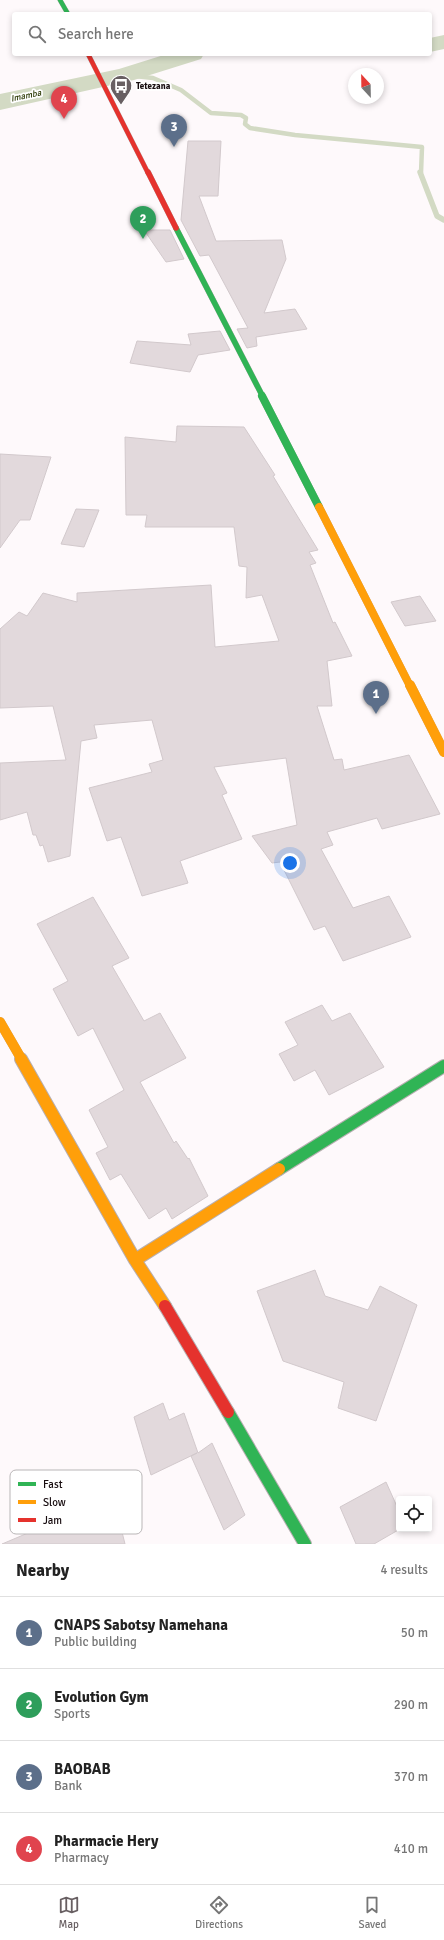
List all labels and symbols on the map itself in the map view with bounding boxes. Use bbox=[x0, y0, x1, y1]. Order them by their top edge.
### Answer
north arrow bbox=[348, 68, 384, 104]
bus stop icon: Tetezana bbox=[108, 73, 134, 106]
place label: Tetezana bbox=[136, 81, 171, 92]
pin: 4 bbox=[51, 86, 77, 119]
water label: Imamba bbox=[10, 87, 43, 105]
pin: 3 bbox=[161, 114, 187, 147]
pin: 2 bbox=[130, 206, 156, 239]
pin: 1 bbox=[363, 681, 389, 714]
your location bbox=[280, 853, 300, 873]
legend bbox=[10, 1470, 142, 1534]
text: Fast bbox=[43, 1478, 63, 1491]
text: Slow bbox=[43, 1496, 66, 1509]
text: Jam bbox=[43, 1514, 62, 1527]

